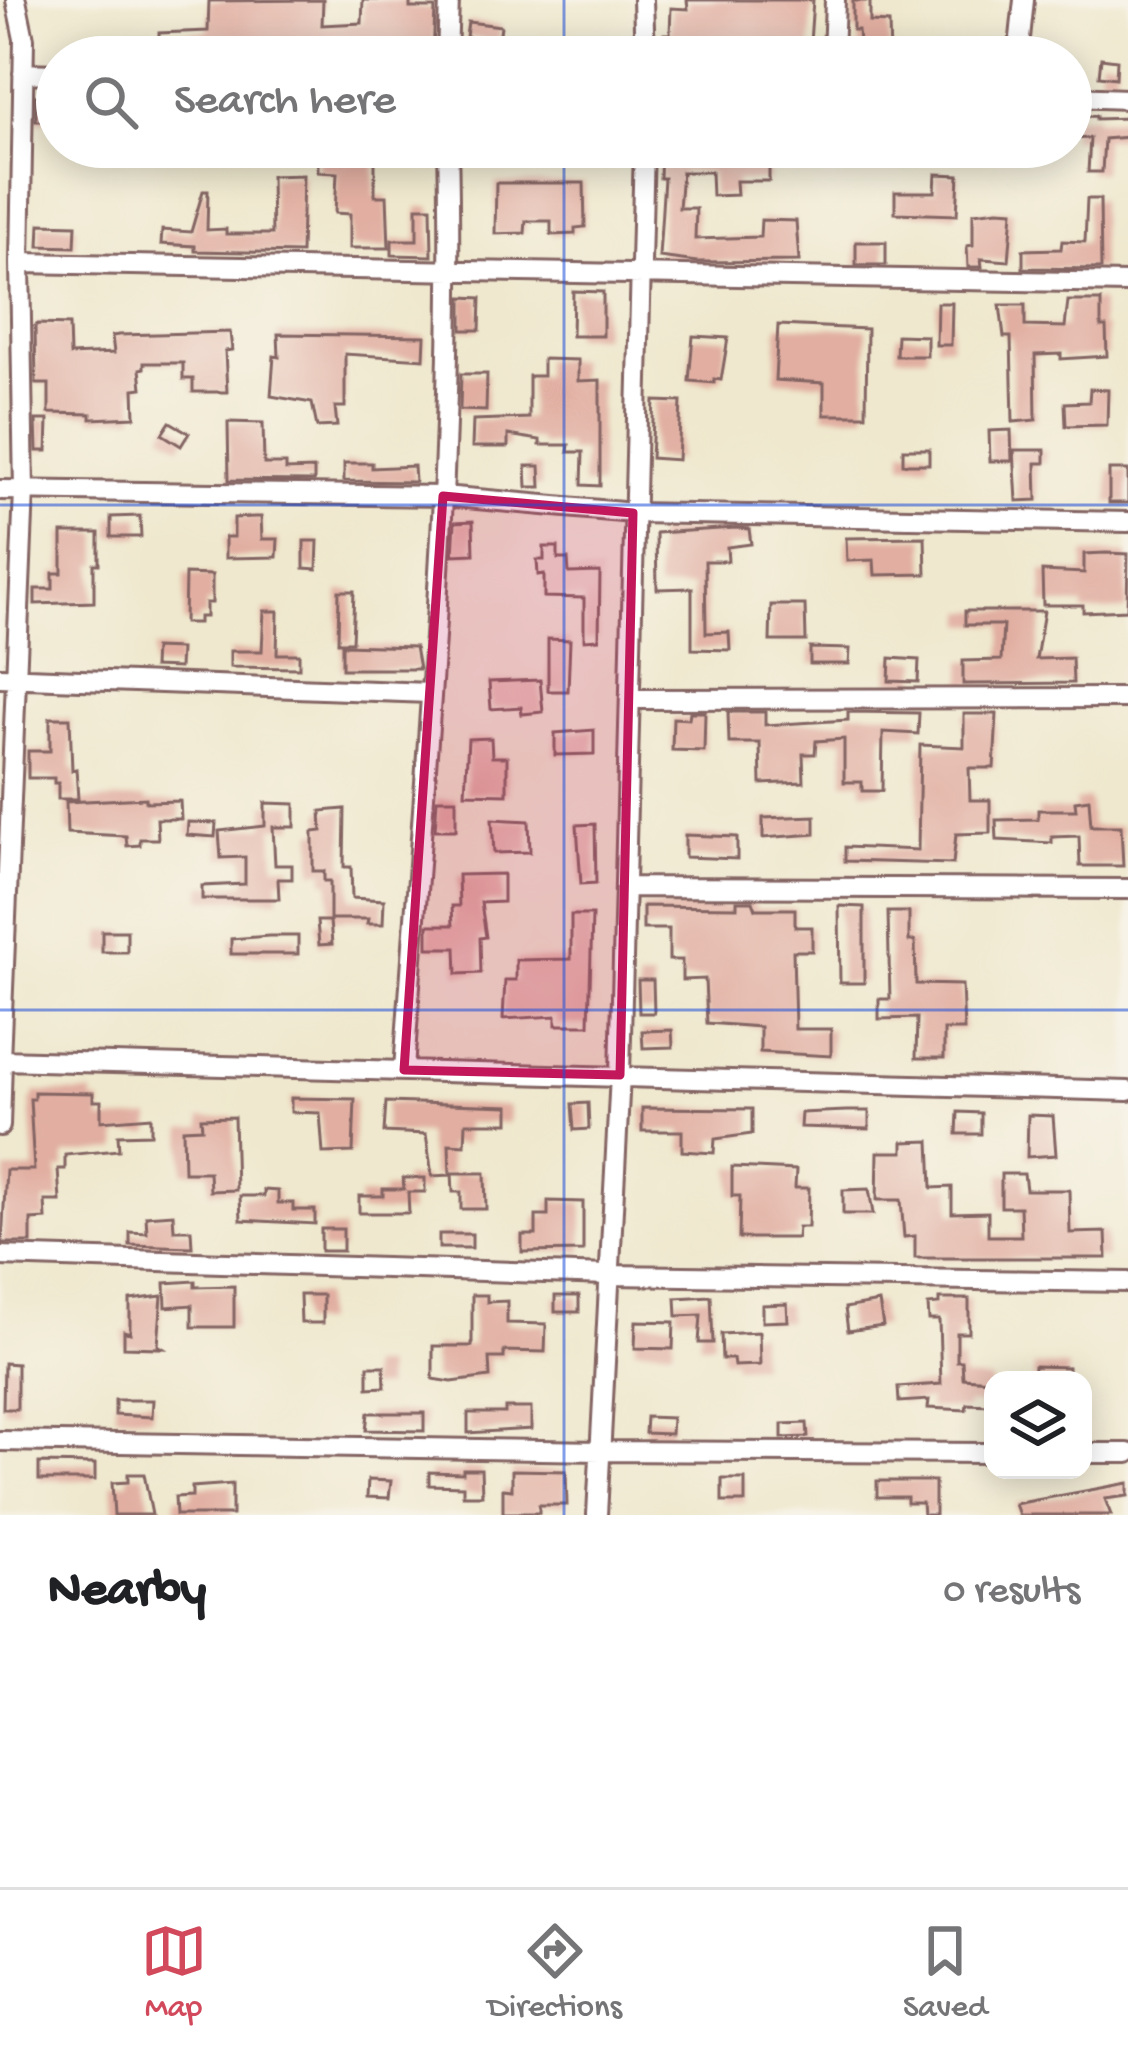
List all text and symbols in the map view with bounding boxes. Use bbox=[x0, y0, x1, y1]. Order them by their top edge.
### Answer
search box bbox=[36, 36, 1092, 168]
icon: search bbox=[78, 69, 144, 135]
text: Search here bbox=[174, 76, 396, 129]
map controls bbox=[984, 1371, 1092, 1479]
button: layers bbox=[984, 1371, 1092, 1479]
text: Nearby bbox=[48, 1563, 206, 1623]
text: 0 results bbox=[943, 1570, 1080, 1616]
tab: Map bbox=[141, 1918, 207, 2028]
tab: Directions bbox=[488, 1918, 622, 2028]
tab: Saved bbox=[903, 1918, 987, 2028]

